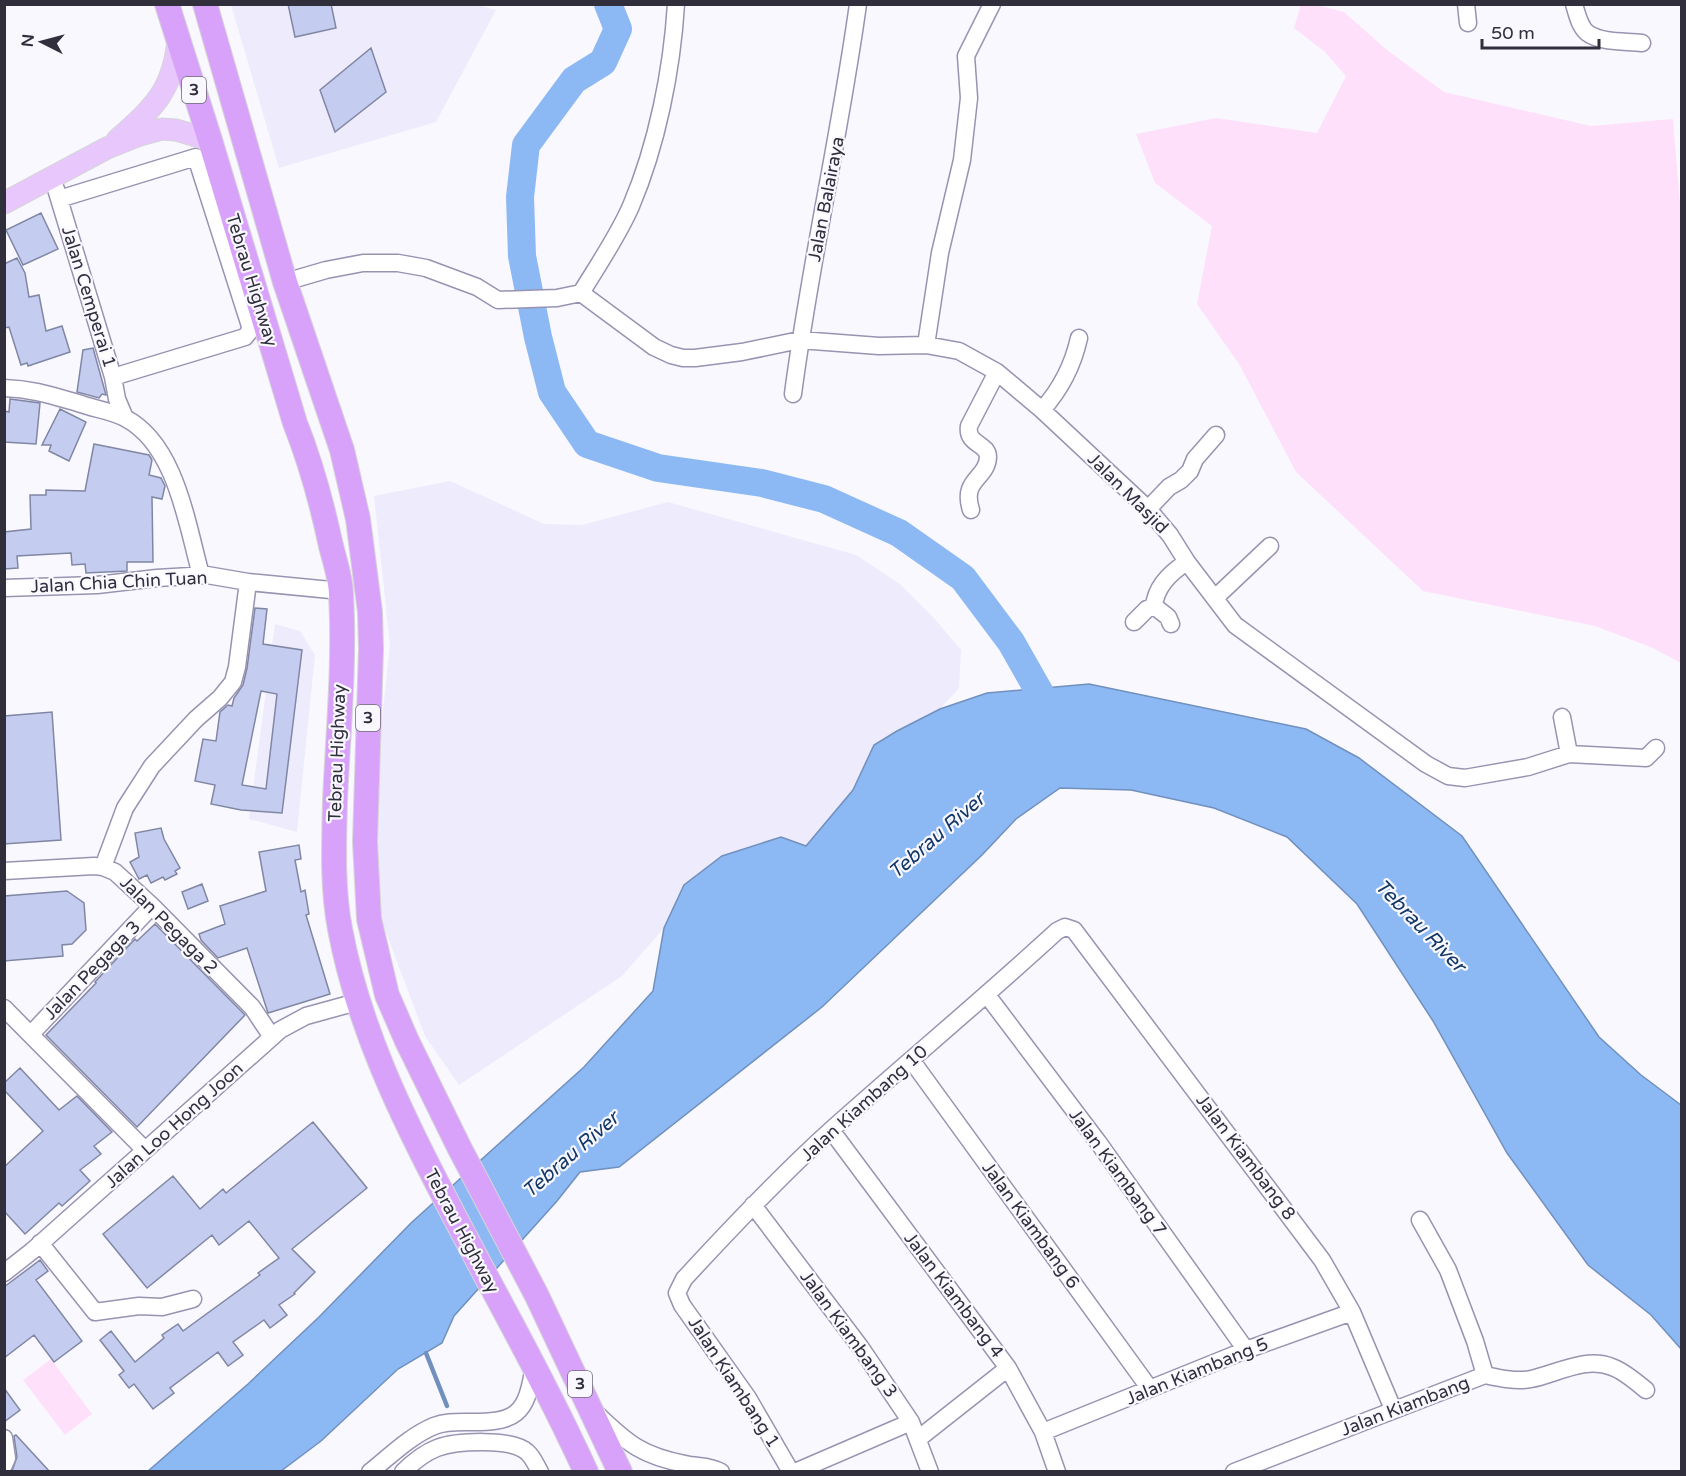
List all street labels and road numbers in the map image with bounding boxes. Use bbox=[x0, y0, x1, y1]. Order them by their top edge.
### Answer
road number: 3 bbox=[182, 77, 206, 103]
street label: Jalan Balairaya bbox=[803, 135, 849, 263]
street label: Tebrau Highway bbox=[221, 211, 283, 349]
street label: Jalan Cemperai 1 bbox=[57, 224, 121, 370]
street label: Jalan Masjid bbox=[1083, 448, 1173, 538]
street label: Jalan Chia Chin Tuan bbox=[30, 566, 208, 598]
street label: Tebrau Highway bbox=[324, 683, 350, 822]
road number: 3 bbox=[356, 705, 380, 731]
street label: Jalan Pegaga 2 bbox=[115, 871, 223, 979]
street label: Jalan Pegaga 3 bbox=[39, 916, 145, 1024]
street label: Jalan Kiambang 10 bbox=[796, 1040, 932, 1166]
street label: Jalan Loo Hong Joon bbox=[100, 1057, 248, 1193]
street label: Jalan Kiambang 8 bbox=[1192, 1090, 1300, 1224]
street label: Jalan Kiambang 7 bbox=[1065, 1104, 1171, 1240]
street label: Jalan Kiambang 6 bbox=[978, 1157, 1084, 1293]
street label: Tebrau Highway bbox=[420, 1165, 504, 1297]
street label: Jalan Kiambang 4 bbox=[900, 1228, 1008, 1362]
street label: Jalan Kiambang 3 bbox=[796, 1266, 902, 1402]
street label: Jalan Kiambang 1 bbox=[683, 1312, 785, 1452]
street label: Jalan Kiambang 5 bbox=[1123, 1332, 1271, 1410]
road number: 3 bbox=[568, 1371, 592, 1397]
street label: Jalan Kiambang bbox=[1338, 1371, 1472, 1441]

